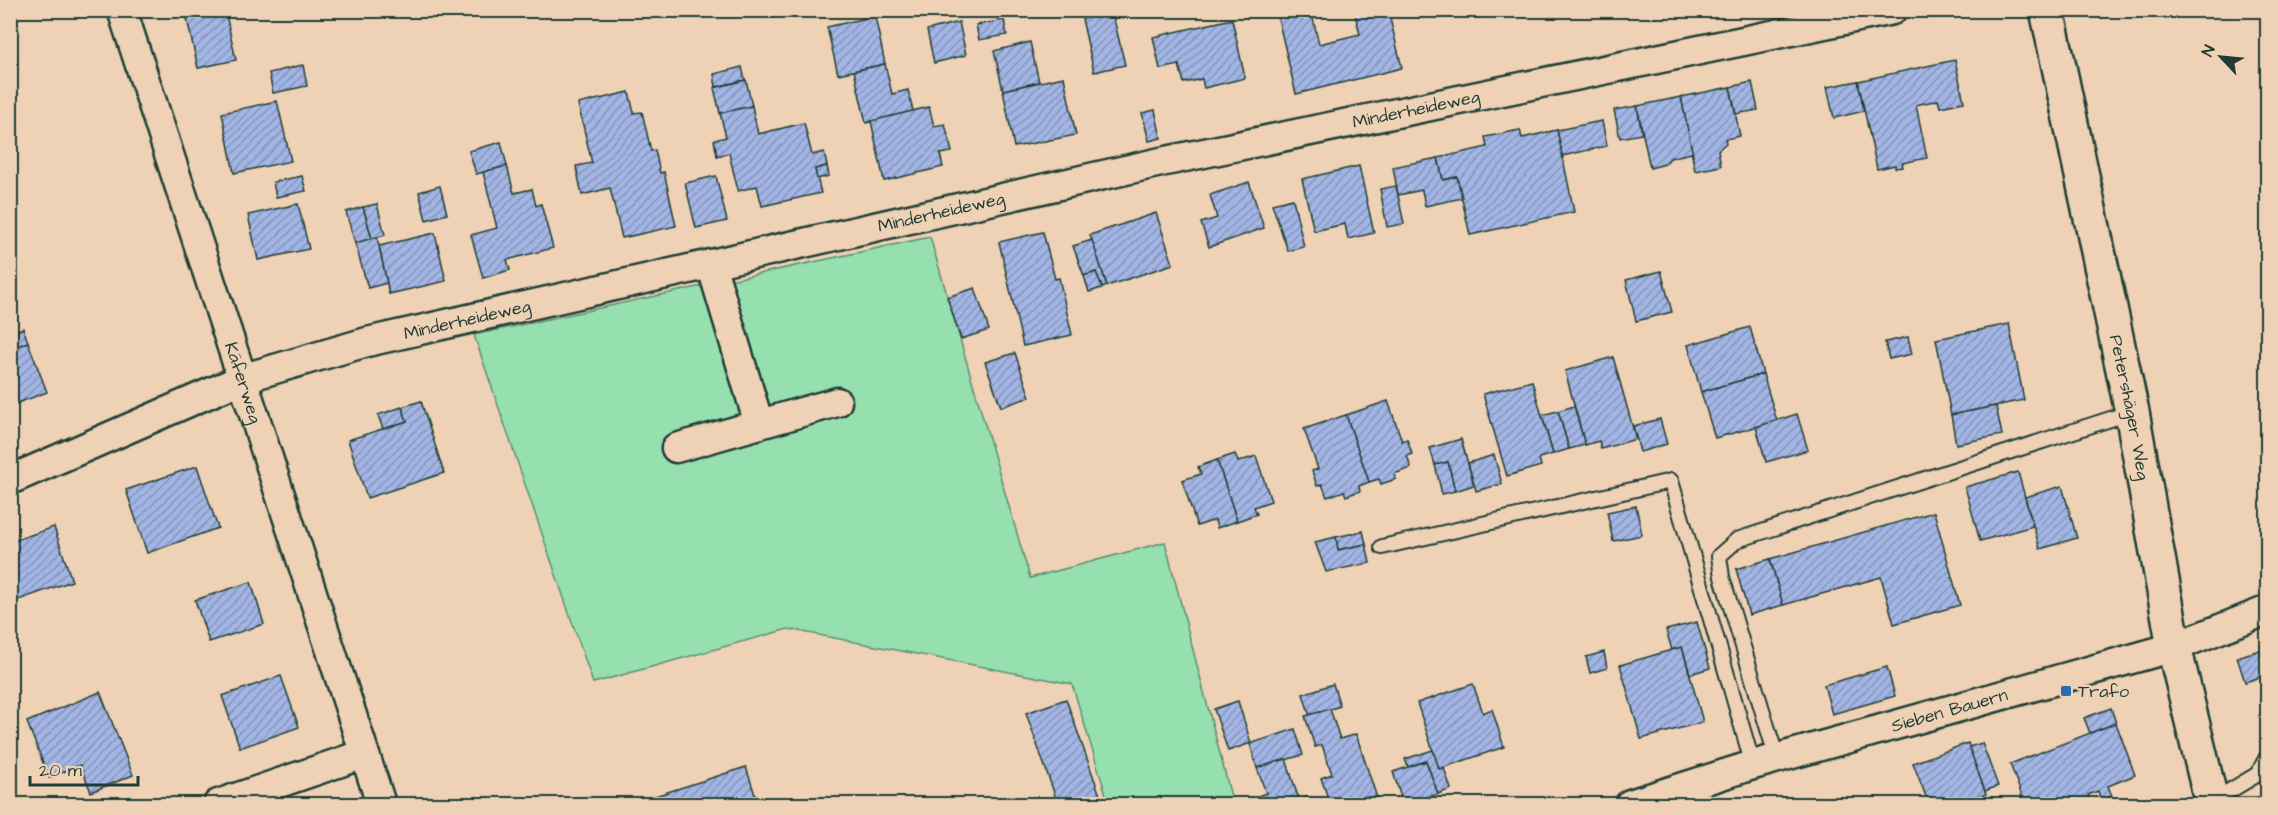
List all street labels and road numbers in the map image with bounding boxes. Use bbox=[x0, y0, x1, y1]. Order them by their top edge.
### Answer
street label: Minderheideweg bbox=[1350, 84, 1482, 134]
street label: Minderheideweg bbox=[875, 185, 1007, 238]
street label: Minderheideweg bbox=[401, 293, 533, 346]
street label: Petershäger Weg bbox=[2104, 332, 2156, 482]
street label: Käferweg bbox=[219, 339, 268, 427]
street label: Sieben Bauern bbox=[1888, 682, 2011, 738]

